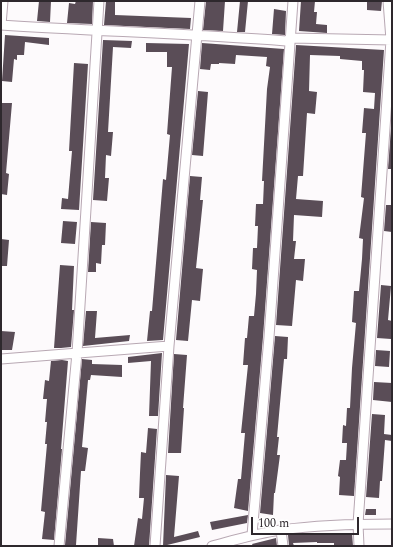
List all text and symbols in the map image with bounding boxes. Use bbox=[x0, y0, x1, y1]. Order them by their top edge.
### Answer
scale bar bbox=[253, 509, 361, 535]
text: 100 m bbox=[258, 514, 289, 533]

